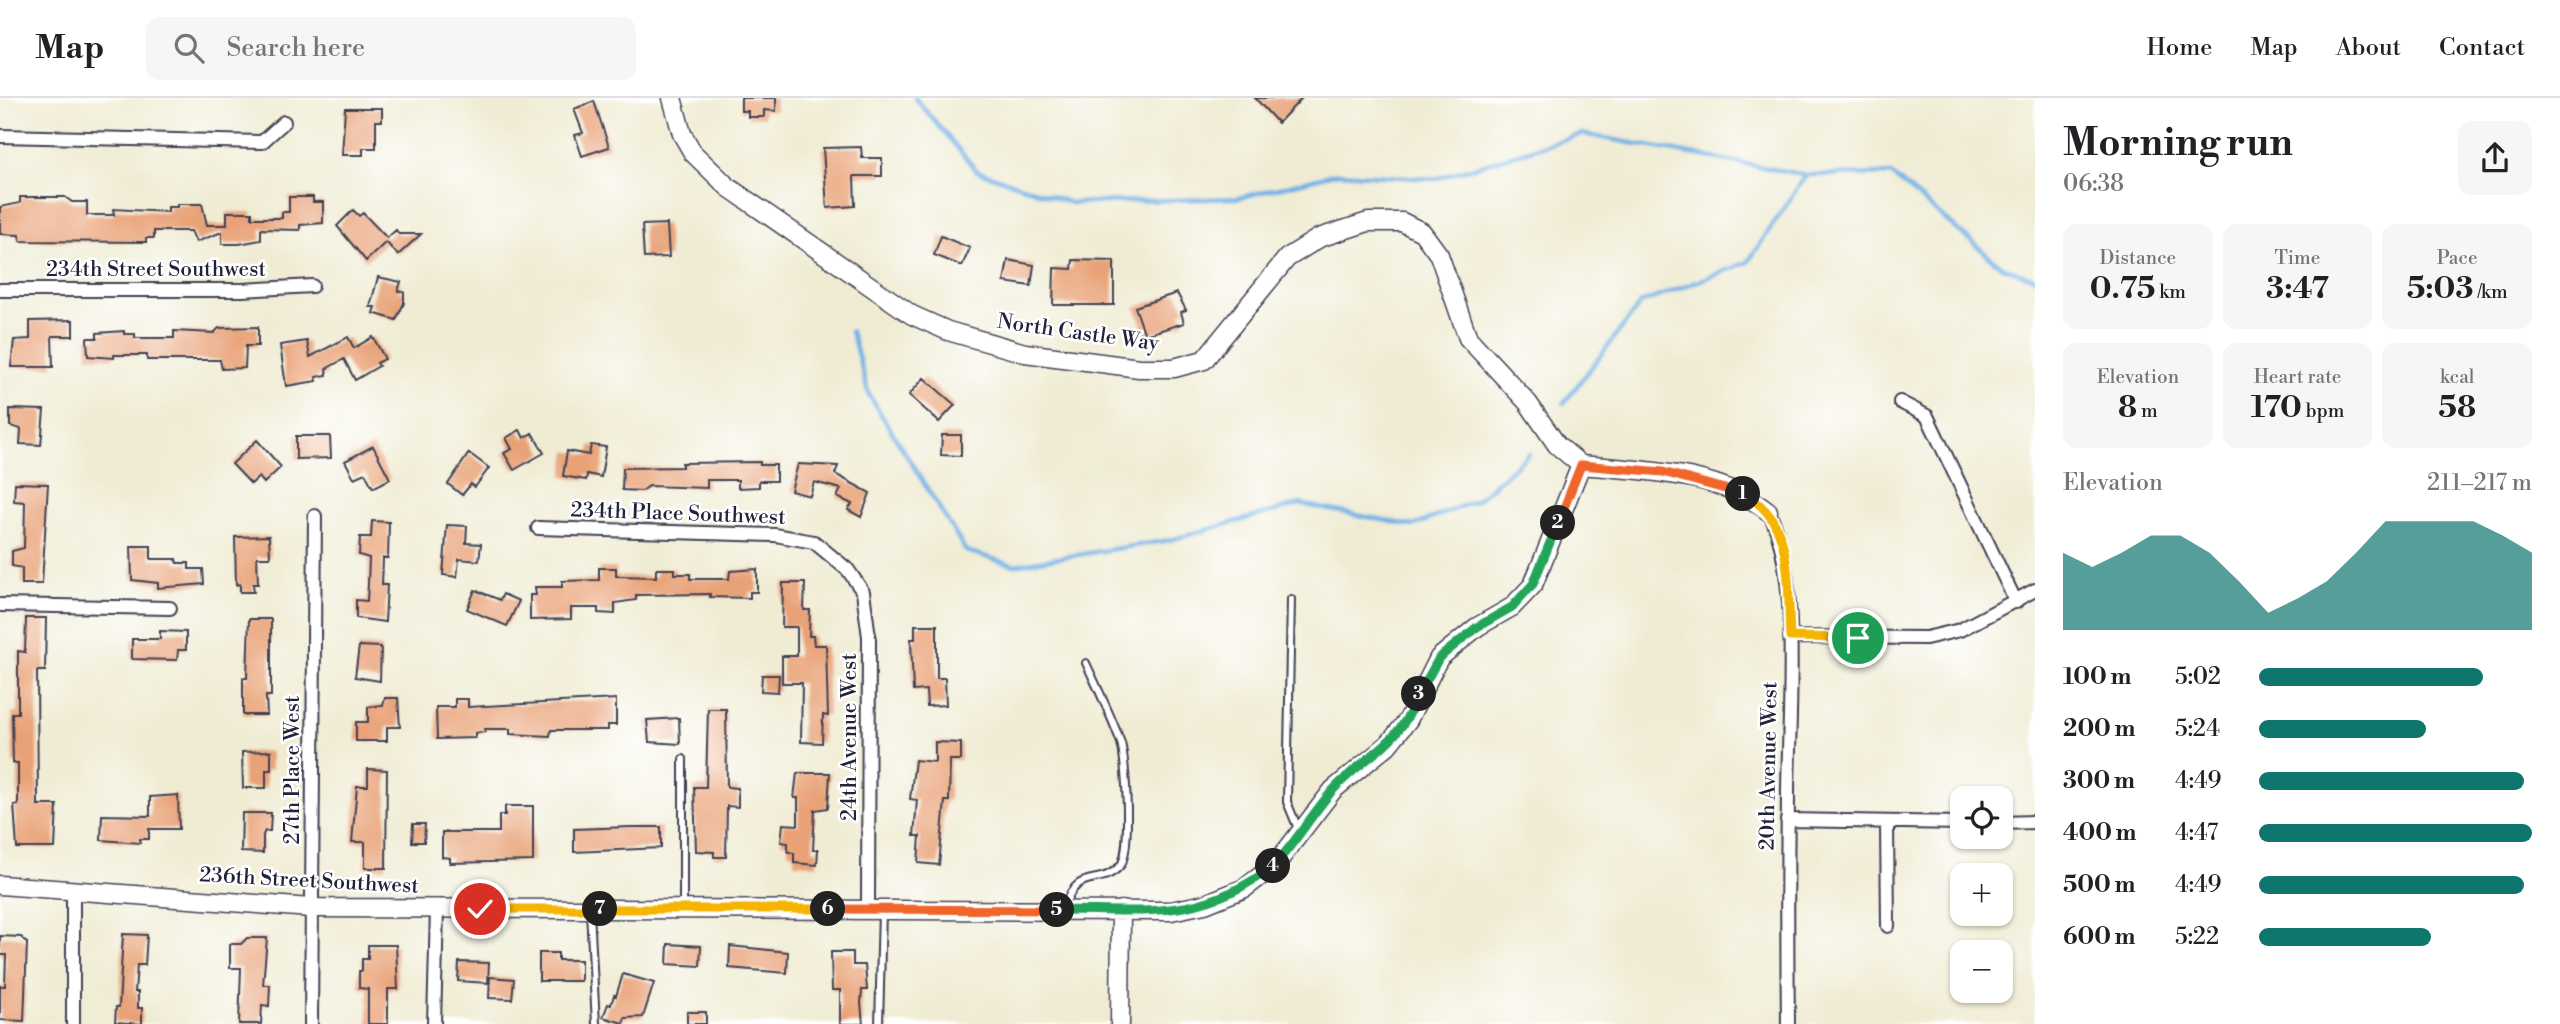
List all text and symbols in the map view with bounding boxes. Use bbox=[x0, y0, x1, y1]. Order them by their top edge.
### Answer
search box bbox=[146, 17, 636, 80]
text: Map bbox=[35, 28, 104, 69]
icon: search bbox=[170, 29, 208, 67]
text: Search here bbox=[226, 32, 365, 64]
text: Home bbox=[2147, 33, 2212, 63]
text: Map bbox=[2250, 33, 2298, 63]
text: About bbox=[2336, 33, 2401, 63]
text: Contact bbox=[2439, 33, 2525, 63]
text: Morning run bbox=[2063, 120, 2293, 167]
button: share bbox=[2458, 121, 2532, 195]
text: 06:38 bbox=[2063, 170, 2124, 198]
text: Distance bbox=[2099, 246, 2176, 270]
text: Time bbox=[2275, 246, 2320, 270]
text: Pace bbox=[2437, 246, 2478, 270]
street label: 234th Street Southwest bbox=[46, 257, 267, 283]
text: 0.75 bbox=[2090, 270, 2155, 308]
text: 3:47 bbox=[2266, 270, 2329, 308]
text: 5:03 bbox=[2407, 270, 2473, 308]
text: km bbox=[2155, 280, 2186, 304]
text: /km bbox=[2473, 280, 2508, 304]
street label: North Castle Way bbox=[995, 309, 1161, 357]
text: Elevation bbox=[2097, 365, 2179, 389]
text: Heart rate bbox=[2254, 365, 2341, 389]
text: kcal bbox=[2440, 365, 2474, 389]
text: 8 bbox=[2118, 389, 2137, 427]
text: 170 bbox=[2251, 389, 2302, 427]
text: 58 bbox=[2438, 389, 2476, 427]
text: m bbox=[2137, 399, 2158, 423]
text: bpm bbox=[2302, 399, 2344, 423]
text: Elevation bbox=[2063, 469, 2163, 497]
text: 211–217 m bbox=[2427, 469, 2532, 497]
pin: 1 bbox=[1726, 476, 1760, 512]
text: 1 bbox=[1738, 481, 1747, 505]
street label: 234th Place Southwest bbox=[570, 497, 787, 531]
pin: 2 bbox=[1540, 506, 1576, 540]
text: 2 bbox=[1552, 510, 1563, 534]
pin bbox=[1828, 608, 1888, 668]
icon: arrive bbox=[1839, 619, 1877, 657]
street label: 24th Avenue West bbox=[837, 653, 863, 821]
text: 100 m bbox=[2063, 663, 2131, 691]
text: 5:02 bbox=[2175, 663, 2221, 691]
pin: 3 bbox=[1402, 676, 1436, 712]
text: 3 bbox=[1413, 681, 1424, 705]
street label: 20th Avenue West bbox=[1755, 681, 1783, 851]
street label: 27th Place West bbox=[280, 695, 306, 844]
text: 200 m bbox=[2063, 715, 2135, 743]
text: 5:24 bbox=[2175, 715, 2220, 743]
text: 300 m bbox=[2063, 767, 2135, 795]
text: 4:49 bbox=[2175, 767, 2222, 795]
map controls bbox=[1950, 786, 2013, 1003]
button: locate bbox=[1950, 786, 2013, 849]
text: 400 m bbox=[2063, 819, 2136, 847]
text: 4:47 bbox=[2175, 819, 2218, 847]
pin: 4 bbox=[1256, 848, 1290, 884]
text: 4 bbox=[1266, 853, 1279, 877]
street label: 236th Street Southwest bbox=[199, 862, 420, 900]
button: + bbox=[1950, 863, 2013, 926]
text: 500 m bbox=[2063, 871, 2135, 899]
text: 4:49 bbox=[2175, 871, 2222, 899]
pin bbox=[450, 879, 510, 939]
icon: check bbox=[461, 890, 499, 928]
pin: 7 bbox=[582, 892, 618, 926]
pin: 6 bbox=[810, 892, 846, 926]
pin: 5 bbox=[1040, 892, 1074, 928]
text: 7 bbox=[594, 896, 605, 920]
text: 6 bbox=[822, 896, 833, 920]
text: 5 bbox=[1051, 897, 1062, 921]
text: 600 m bbox=[2063, 923, 2136, 951]
text: 5:22 bbox=[2175, 923, 2219, 951]
button: − bbox=[1950, 940, 2013, 1003]

